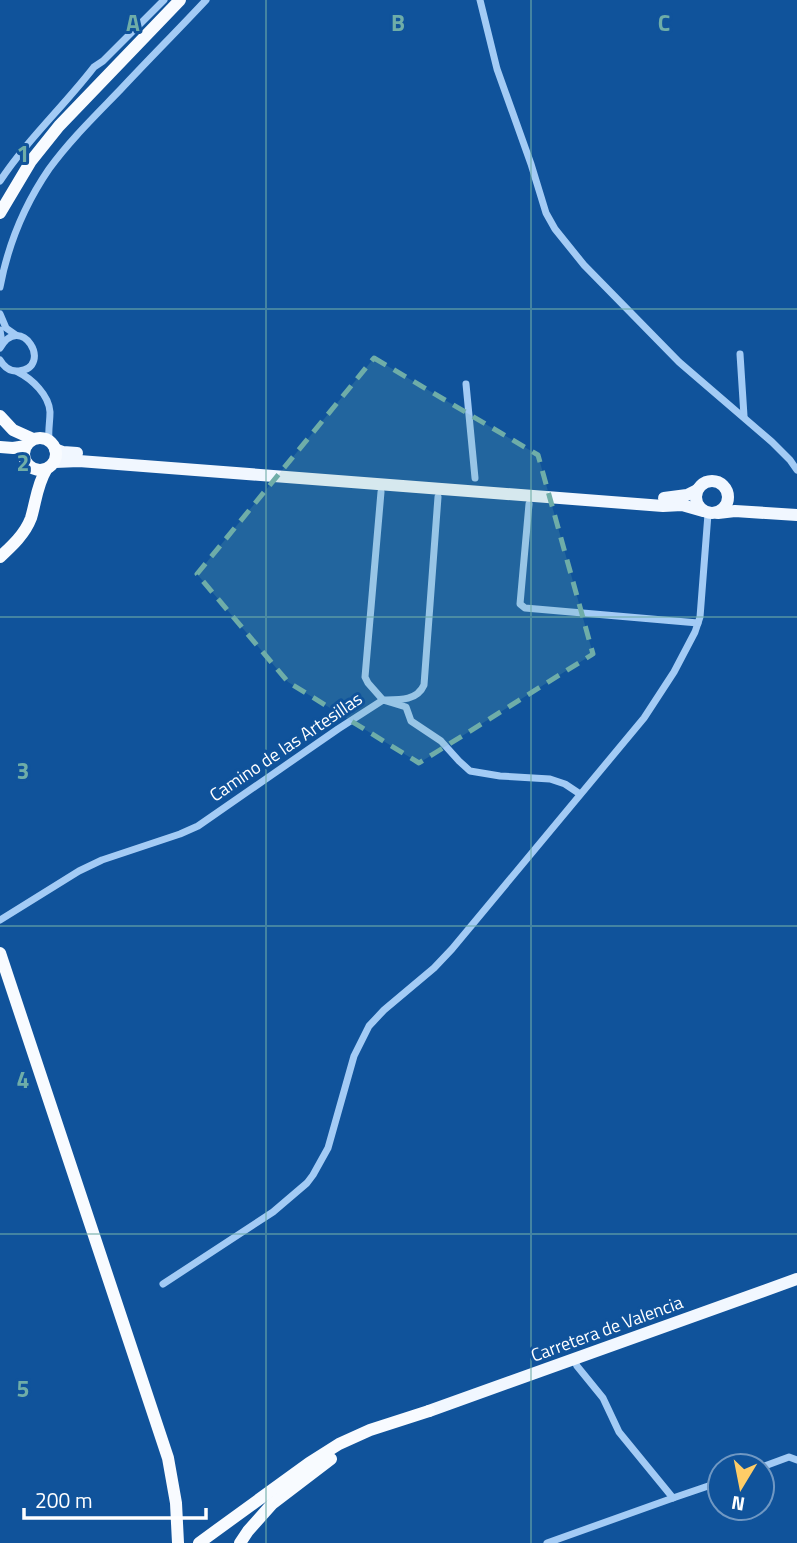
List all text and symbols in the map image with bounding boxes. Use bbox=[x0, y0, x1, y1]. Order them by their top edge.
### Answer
text: A bbox=[126, 5, 140, 40]
text: B bbox=[391, 5, 405, 40]
text: C bbox=[658, 5, 670, 40]
text: 1 bbox=[17, 136, 29, 171]
text: 2 bbox=[17, 445, 29, 480]
street label: Camino de las Artesillas bbox=[204, 685, 368, 808]
text: 3 bbox=[17, 753, 29, 788]
text: 4 bbox=[17, 1062, 29, 1097]
street label: Carretera de Valencia bbox=[527, 1288, 687, 1369]
text: 5 bbox=[17, 1371, 29, 1406]
north arrow bbox=[706, 1452, 776, 1522]
scale bar bbox=[24, 1476, 206, 1520]
text: 200 m bbox=[35, 1484, 92, 1516]
text: N bbox=[729, 1489, 747, 1520]

